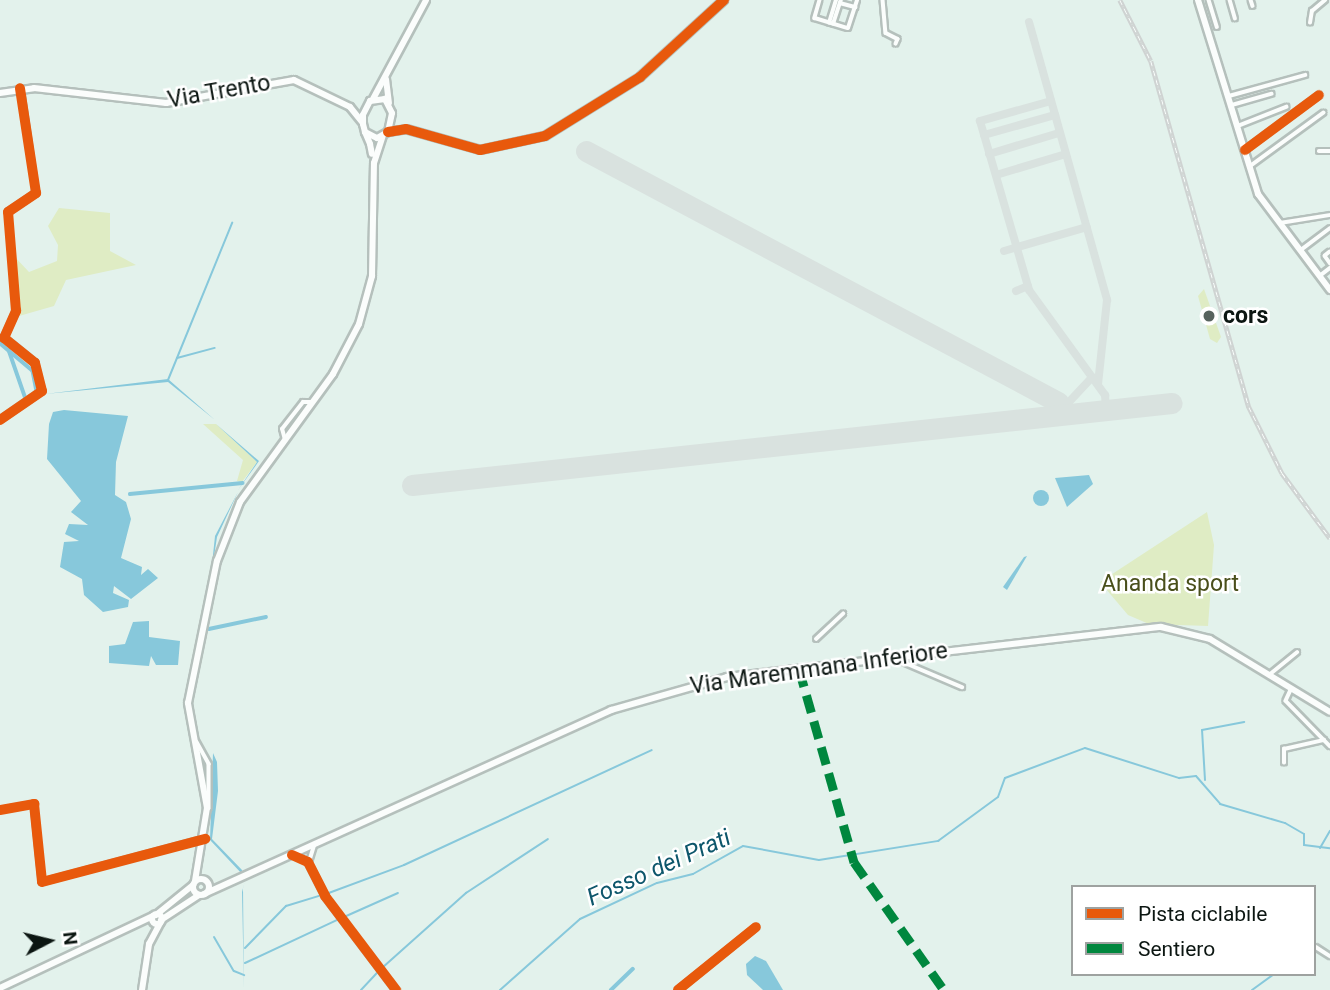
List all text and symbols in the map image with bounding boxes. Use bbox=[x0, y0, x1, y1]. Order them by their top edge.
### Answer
street label: Via Trento bbox=[165, 69, 273, 115]
place label: cors bbox=[1223, 302, 1268, 330]
marker: cors bbox=[1201, 308, 1217, 324]
park label: Ananda sport bbox=[1101, 570, 1239, 598]
street label: Via Maremmana Inferiore bbox=[688, 637, 950, 701]
water label: Fosso dei Prati bbox=[583, 823, 735, 913]
legend bbox=[1071, 885, 1316, 976]
text: Pista ciclabile bbox=[1138, 902, 1267, 926]
north arrow bbox=[14, 906, 84, 976]
text: N bbox=[58, 930, 83, 946]
text: Sentiero bbox=[1138, 937, 1215, 961]

